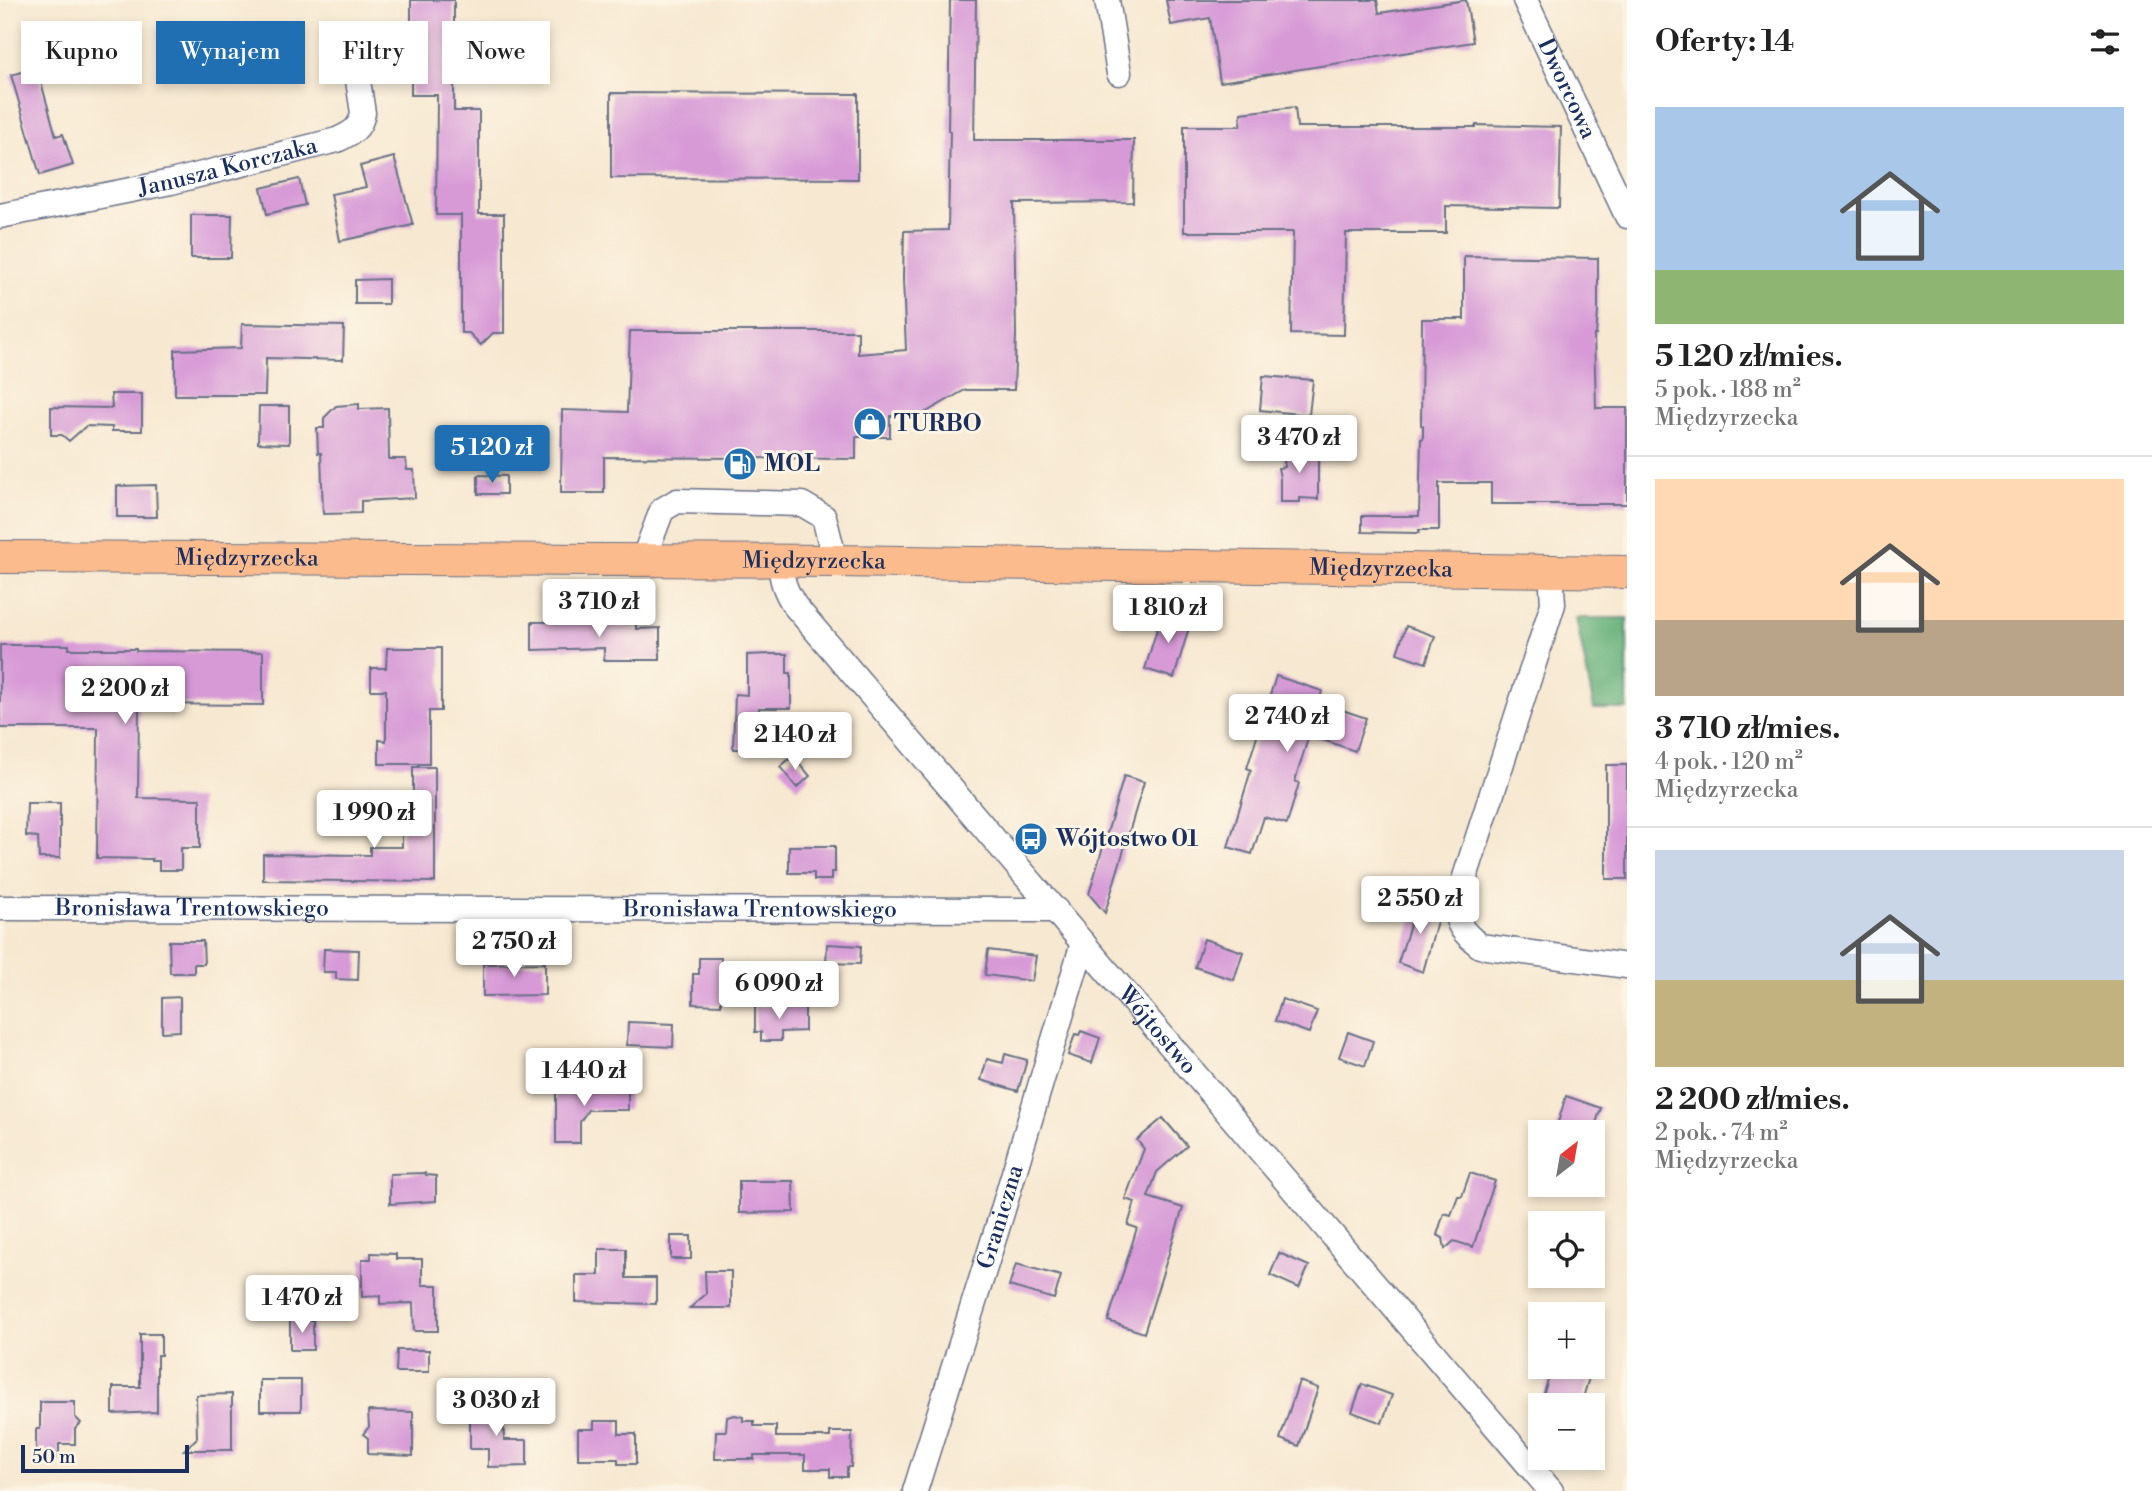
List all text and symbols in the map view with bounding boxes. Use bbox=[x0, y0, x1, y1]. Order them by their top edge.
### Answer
chip: Kupno bbox=[21, 21, 142, 84]
chip: Wynajem bbox=[156, 21, 305, 84]
chip: Filtry bbox=[319, 21, 428, 84]
chip: Nowe bbox=[442, 21, 550, 84]
text: Oferty: 14 bbox=[1655, 23, 1794, 61]
icon: filters bbox=[2086, 23, 2124, 61]
street label: Dworcowa bbox=[1531, 34, 1603, 144]
street label: Janusza Korczaka bbox=[135, 131, 321, 202]
icon: home bbox=[1827, 153, 1953, 279]
text: 5 120 zł/mies. bbox=[1655, 338, 1843, 376]
text: 5 pok. · 188 m² bbox=[1655, 376, 1801, 404]
text: Międzyrzecka bbox=[1655, 404, 1798, 432]
shop icon: TURBO bbox=[851, 405, 889, 443]
place label: TURBO bbox=[894, 410, 982, 438]
pin: 3 470 zł bbox=[1227, 416, 1371, 475]
text: 3 470 zł bbox=[1257, 424, 1341, 452]
pin: 5 120 zł bbox=[420, 426, 564, 485]
text: 5 120 zł bbox=[451, 434, 533, 462]
fuel station icon: MOL bbox=[721, 445, 759, 483]
place label: MOL bbox=[764, 450, 820, 478]
icon: home bbox=[1827, 525, 1953, 651]
street label: Międzyrzecka bbox=[175, 544, 319, 573]
street label: Międzyrzecka bbox=[742, 547, 886, 576]
street label: Międzyrzecka bbox=[1309, 554, 1453, 584]
pin: 3 710 zł bbox=[527, 580, 671, 639]
pin: 1 810 zł bbox=[1096, 586, 1240, 645]
text: 3 710 zł bbox=[559, 588, 639, 616]
text: 1 810 zł bbox=[1129, 594, 1207, 622]
pin: 2 200 zł bbox=[53, 666, 197, 726]
text: 2 200 zł bbox=[81, 675, 169, 703]
pin: 2 740 zł bbox=[1215, 694, 1359, 754]
text: 2 740 zł bbox=[1245, 703, 1329, 731]
text: 3 710 zł/mies. bbox=[1655, 710, 1840, 748]
pin: 2 140 zł bbox=[723, 712, 867, 772]
text: 2 140 zł bbox=[754, 721, 836, 749]
text: 4 pok. · 120 m² bbox=[1655, 748, 1803, 776]
text: Międzyrzecka bbox=[1655, 776, 1798, 804]
pin: 1 990 zł bbox=[302, 790, 446, 850]
text: 1 990 zł bbox=[333, 799, 415, 827]
bus stop icon: Wójtostwo 01 bbox=[1012, 820, 1050, 858]
place label: Wójtostwo 01 bbox=[1055, 825, 1198, 853]
pin: 2 550 zł bbox=[1348, 876, 1492, 936]
text: 2 550 zł bbox=[1377, 885, 1463, 913]
street label: Bronisława Trentowskiego bbox=[54, 894, 329, 923]
street label: Bronisława Trentowskiego bbox=[622, 895, 897, 924]
icon: home bbox=[1827, 896, 1953, 1022]
pin: 2 750 zł bbox=[442, 920, 586, 979]
text: 2 750 zł bbox=[472, 928, 556, 956]
pin: 6 090 zł bbox=[707, 962, 851, 1021]
text: 6 090 zł bbox=[735, 970, 823, 998]
street label: Wójtostwo bbox=[1111, 979, 1203, 1080]
pin: 1 440 zł bbox=[512, 1048, 656, 1108]
text: 1 440 zł bbox=[542, 1057, 626, 1085]
text: 2 200 zł/mies. bbox=[1655, 1081, 1850, 1119]
text: 2 pok. · 74 m² bbox=[1655, 1119, 1788, 1147]
north arrow bbox=[1528, 1120, 1605, 1197]
map controls bbox=[1528, 1120, 1605, 1470]
text: Międzyrzecka bbox=[1655, 1147, 1798, 1175]
street label: Graniczna bbox=[971, 1161, 1030, 1273]
button: locate bbox=[1528, 1211, 1605, 1288]
pin: 1 470 zł bbox=[230, 1276, 374, 1335]
text: 1 470 zł bbox=[262, 1284, 342, 1312]
button: + bbox=[1528, 1302, 1605, 1379]
pin: 3 030 zł bbox=[424, 1378, 568, 1438]
text: 3 030 zł bbox=[452, 1387, 540, 1415]
button: − bbox=[1528, 1393, 1605, 1470]
scale bar bbox=[21, 1442, 189, 1474]
text: 50 m bbox=[32, 1445, 76, 1469]

